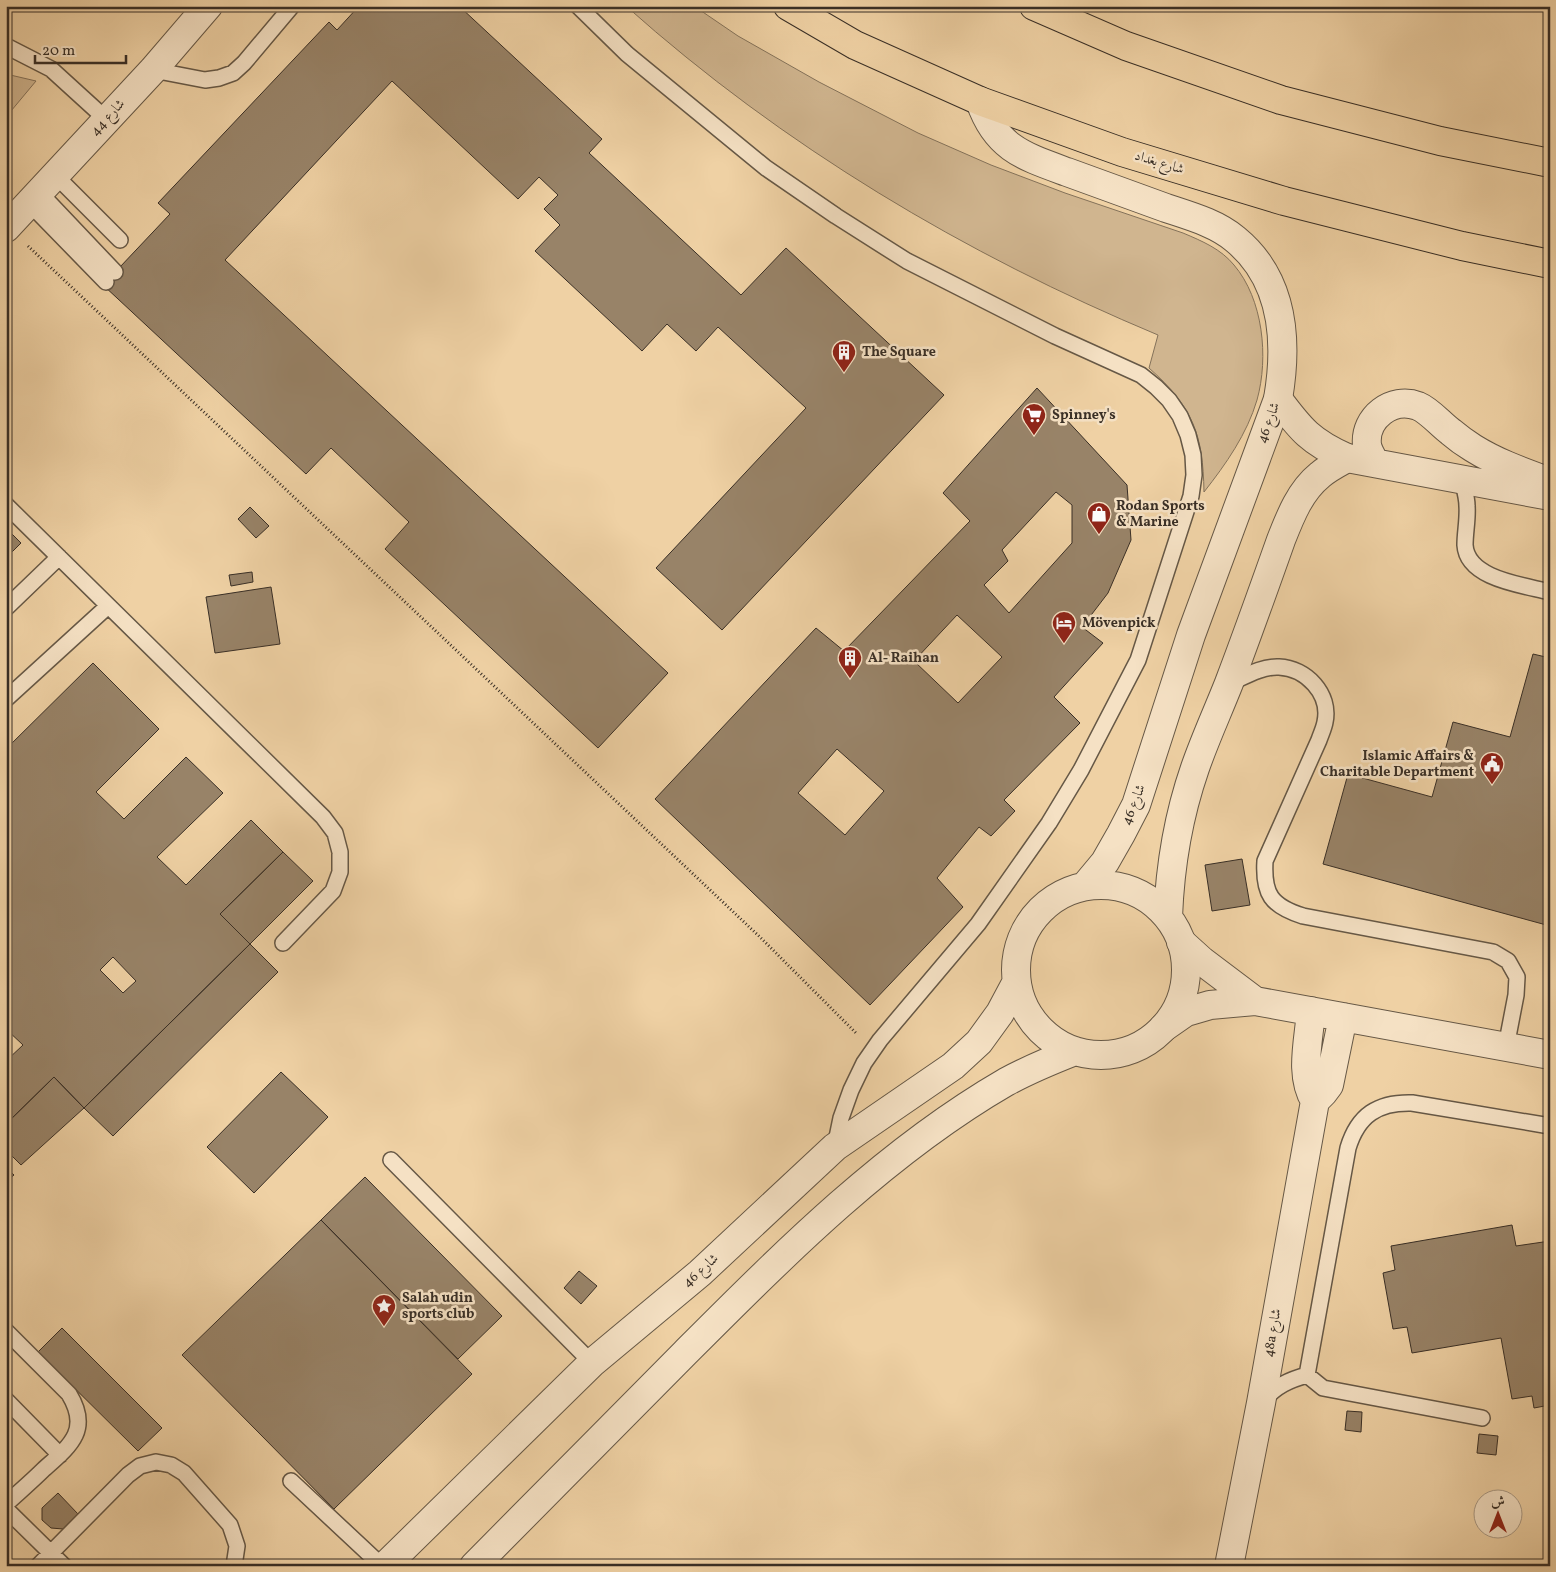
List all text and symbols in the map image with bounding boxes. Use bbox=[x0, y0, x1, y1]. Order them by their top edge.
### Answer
scale bar bbox=[35, 32, 126, 64]
text: 20 m bbox=[42, 41, 75, 62]
street label: شارع 44 bbox=[86, 95, 130, 141]
street label: شارع بغداد bbox=[1132, 146, 1186, 180]
building icon: The Square bbox=[831, 339, 857, 373]
place label: The Square bbox=[862, 343, 936, 362]
street label: شارع 46 bbox=[1253, 400, 1286, 447]
supermarket icon: Spinney's bbox=[1021, 402, 1047, 436]
place label: Spinney's bbox=[1052, 406, 1116, 425]
place label: Rodan Sports & Marine bbox=[1116, 497, 1205, 532]
shop icon: Rodan Sports & Marine bbox=[1086, 501, 1112, 535]
hotel icon: Mövenpick bbox=[1051, 610, 1077, 644]
place label: Mövenpick bbox=[1082, 614, 1156, 633]
building icon: Al- Raihan bbox=[837, 645, 863, 679]
place label: Al- Raihan bbox=[868, 649, 939, 668]
place label: Islamic Affairs & Charitable Department bbox=[1320, 747, 1474, 782]
public building icon: Islamic Affairs & Charitable Department bbox=[1479, 751, 1505, 785]
street label: شارع 46 bbox=[1117, 782, 1152, 829]
street label: شارع 46 bbox=[679, 1250, 724, 1293]
place label: Salah udin sports club bbox=[402, 1289, 474, 1324]
place icon: Salah udin sports club bbox=[371, 1293, 397, 1327]
street label: 48a شارع bbox=[1259, 1307, 1288, 1359]
north arrow bbox=[1474, 1490, 1524, 1540]
text: ش bbox=[1491, 1493, 1505, 1512]

